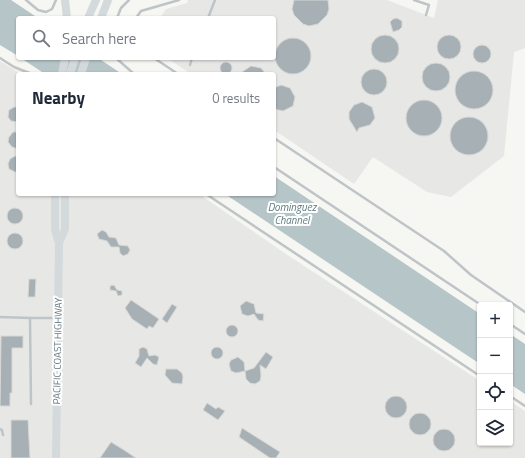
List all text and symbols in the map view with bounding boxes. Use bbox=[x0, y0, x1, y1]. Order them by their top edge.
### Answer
search box bbox=[16, 16, 276, 60]
icon: search bbox=[30, 27, 52, 49]
text: Search here bbox=[62, 27, 136, 50]
text: Nearby bbox=[32, 85, 85, 111]
text: 0 results bbox=[212, 88, 260, 108]
water label: Dominguez Channel bbox=[268, 199, 318, 228]
street label: PACIFIC COAST HIGHWAY bbox=[49, 297, 66, 405]
map controls bbox=[477, 302, 513, 446]
button: + bbox=[477, 302, 513, 338]
button: − bbox=[477, 338, 513, 374]
button: locate bbox=[477, 374, 513, 410]
button: layers bbox=[477, 410, 513, 446]

